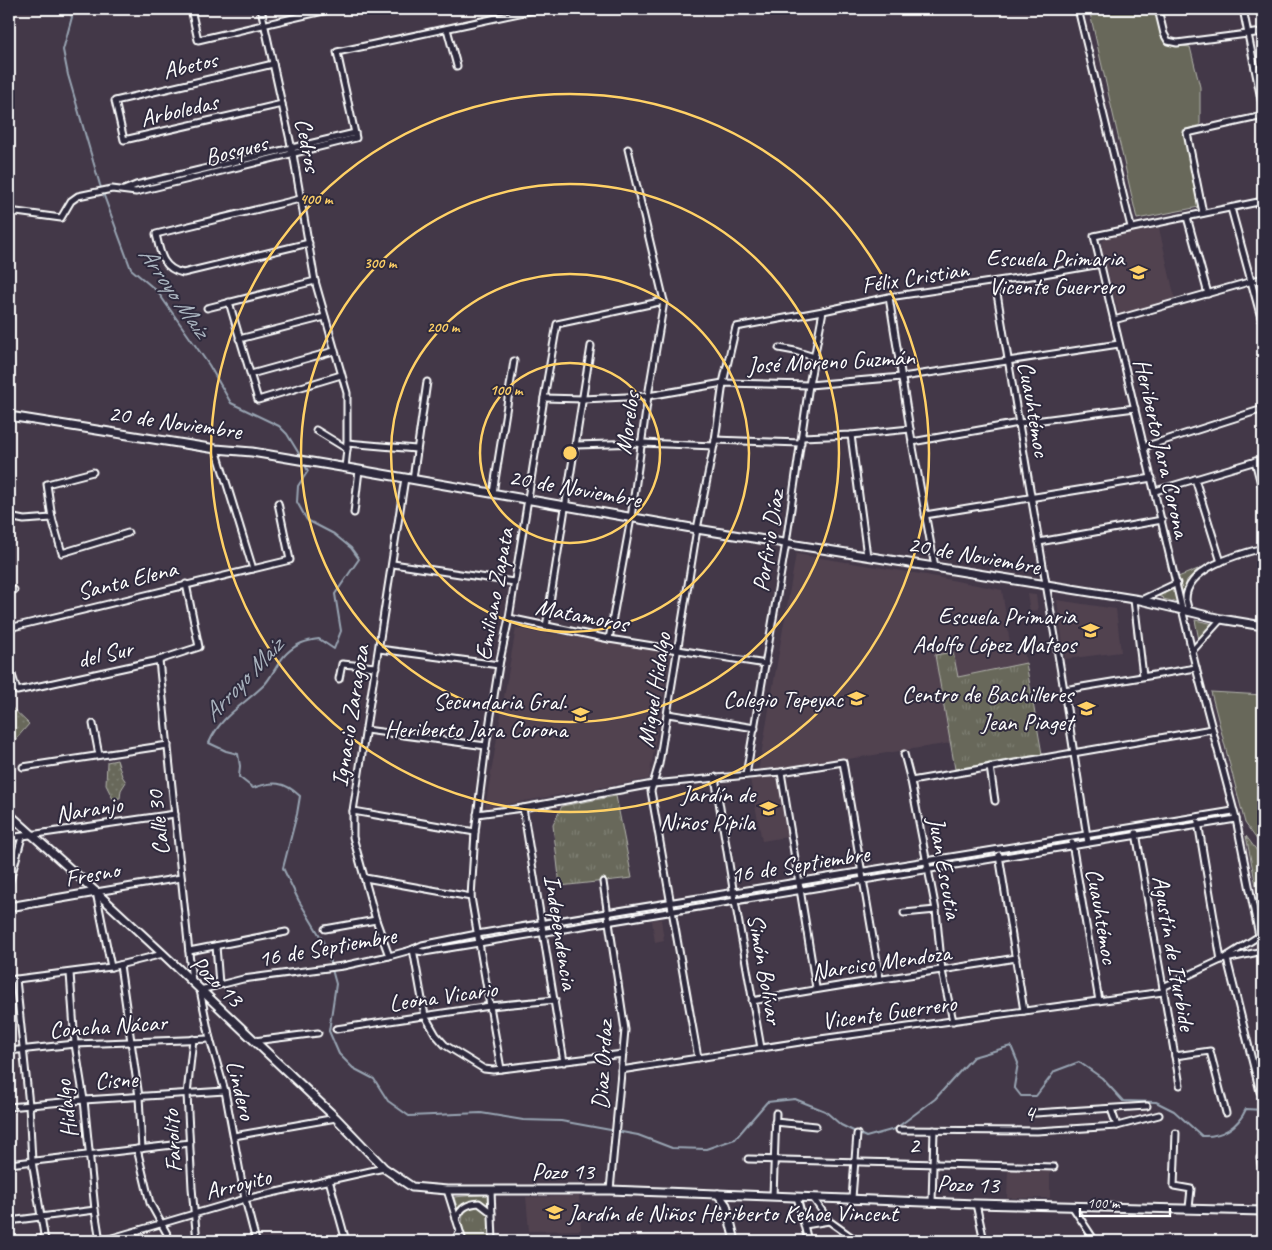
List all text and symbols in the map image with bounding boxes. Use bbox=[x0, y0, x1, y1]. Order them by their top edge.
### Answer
street label: Abetos bbox=[160, 44, 222, 86]
street label: Arboledas bbox=[137, 86, 222, 133]
street label: Cedros bbox=[288, 116, 328, 176]
street label: Bosques bbox=[202, 127, 272, 172]
text: 400 m bbox=[300, 190, 334, 209]
water label: Arroyo Maiz bbox=[131, 240, 219, 346]
place label: Escuela Primaria Vicente Guerrero bbox=[986, 243, 1126, 301]
text: 300 m bbox=[364, 254, 398, 273]
street label: Félix Cristian bbox=[859, 254, 972, 300]
school or university icon: Escuela Primaria Vicente Guerrero bbox=[1128, 262, 1148, 282]
text: 200 m bbox=[427, 318, 461, 337]
street label: José Moreno Guzmán bbox=[746, 342, 917, 380]
street label: Heriberto Jara Corona bbox=[1127, 356, 1198, 542]
street label: Cuauhtémoc bbox=[1011, 359, 1057, 461]
text: 100 m bbox=[490, 381, 524, 400]
street label: Morelos bbox=[608, 388, 646, 456]
street label: 20 de Noviembre bbox=[107, 398, 246, 446]
centre of rings bbox=[561, 444, 579, 462]
street label: 20 de Noviembre bbox=[506, 462, 646, 515]
street label: Porfirio Díaz bbox=[745, 486, 791, 594]
street label: Emiliano Zapata bbox=[468, 524, 521, 662]
street label: 20 de Noviembre bbox=[905, 529, 1045, 582]
street label: Santa Elena bbox=[74, 553, 182, 607]
street label: Matamoros bbox=[533, 591, 634, 639]
place label: Escuela Primaria Adolfo López Mateos bbox=[912, 601, 1079, 659]
school or university icon: Escuela Primaria Adolfo López Mateos bbox=[1080, 620, 1100, 640]
water label: Arroyo Maiz bbox=[196, 628, 292, 728]
street label: Miguel Hidalgo bbox=[630, 629, 678, 749]
street label: del Sur bbox=[74, 633, 138, 675]
street label: Ignacio Zaragoza bbox=[324, 642, 376, 789]
place label: Centro de Bachilleres Jean Piaget bbox=[902, 679, 1076, 737]
place label: Colegio Tepeyac bbox=[723, 684, 845, 714]
place label: Secundaria Gral. Heriberto Jara Corona bbox=[384, 686, 569, 744]
school or university icon: Colegio Tepeyac bbox=[847, 689, 867, 709]
school or university icon: Centro de Bachilleres Jean Piaget bbox=[1077, 698, 1097, 718]
school or university icon: Secundaria Gral. Heriberto Jara Corona bbox=[571, 705, 591, 725]
place label: Jardín de Niños Pípila bbox=[660, 779, 757, 837]
street label: Calle 30 bbox=[139, 787, 176, 857]
street label: Naranjo bbox=[53, 789, 126, 829]
school or university icon: Jardín de Niños Pípila bbox=[759, 798, 779, 818]
street label: Juan Escutia bbox=[921, 814, 969, 923]
street label: 16 de Septiembre bbox=[729, 838, 873, 890]
street label: Fresno bbox=[63, 854, 124, 894]
street label: Cuauhtémoc bbox=[1079, 866, 1125, 968]
street label: Independencia bbox=[537, 872, 585, 993]
street label: Agustín de Iturbide bbox=[1146, 873, 1203, 1035]
street label: Simón Bolívar bbox=[741, 911, 790, 1029]
street label: 16 de Septiembre bbox=[256, 920, 400, 974]
street label: Narciso Mendoza bbox=[810, 937, 955, 987]
street label: Pozo 13 bbox=[184, 949, 251, 1015]
street label: Leona Vicario bbox=[387, 973, 500, 1018]
street label: Vicente Guerrero bbox=[820, 988, 960, 1036]
street label: Concha Nácar bbox=[48, 1007, 170, 1045]
street label: Diaz Ordaz bbox=[585, 1017, 619, 1110]
street label: Lindero bbox=[219, 1057, 263, 1124]
street label: Cisne bbox=[94, 1064, 140, 1096]
street label: Hidalgo bbox=[47, 1077, 84, 1140]
street label: 4 bbox=[1023, 1098, 1037, 1128]
street label: Farolito bbox=[155, 1107, 189, 1173]
street label: 2 bbox=[908, 1130, 922, 1160]
street label: Pozo 13 bbox=[532, 1156, 596, 1186]
street label: Arroyito bbox=[202, 1161, 275, 1207]
street label: Pozo 13 bbox=[936, 1168, 1002, 1200]
scale bar bbox=[1080, 1185, 1170, 1217]
text: 100 m bbox=[1087, 1194, 1121, 1213]
place label: Jardín de Niños Heriberto Kehoe Vincent bbox=[567, 1198, 900, 1228]
school or university icon: Jardín de Niños Heriberto Kehoe Vincent bbox=[544, 1203, 564, 1223]

